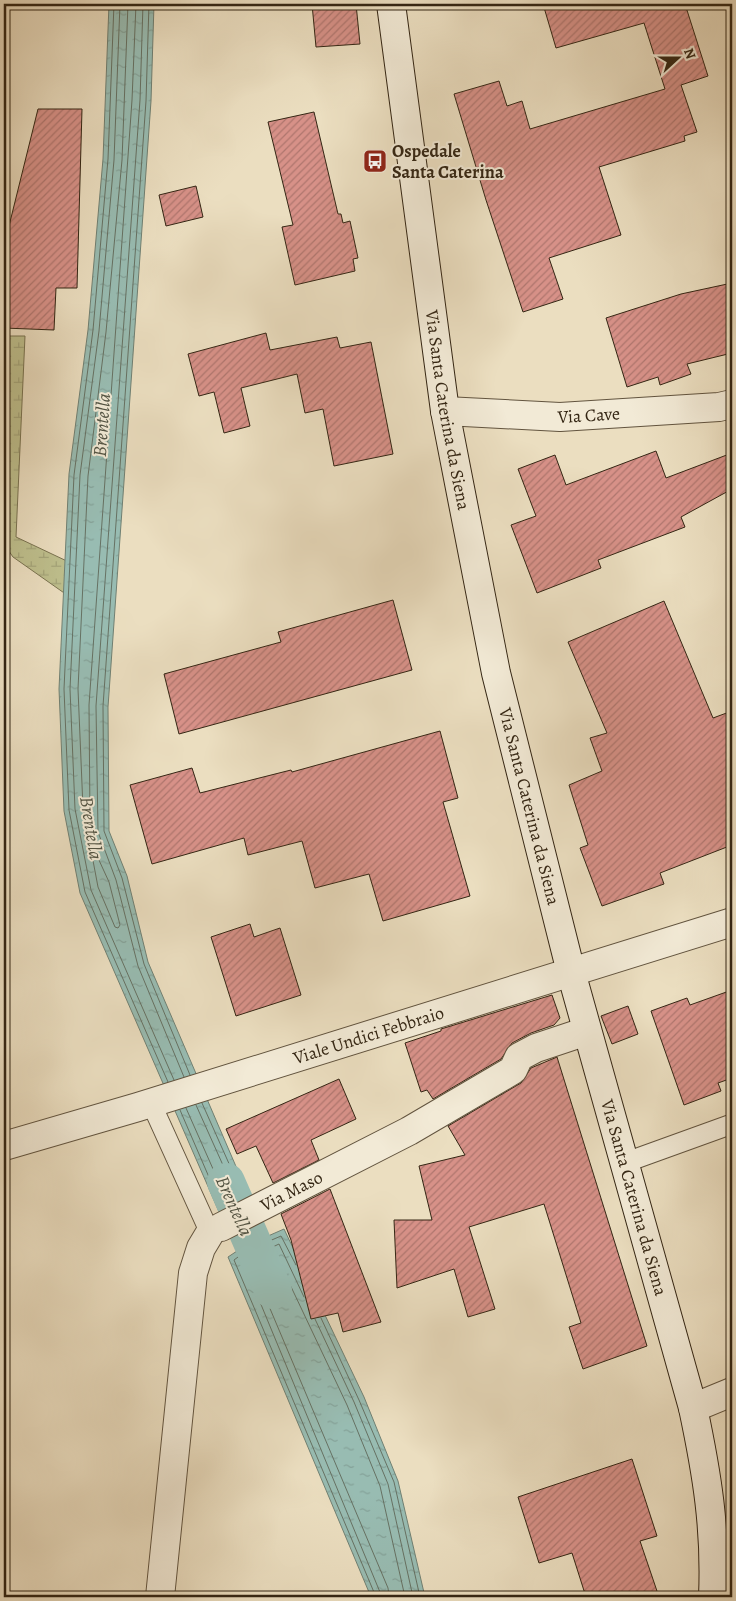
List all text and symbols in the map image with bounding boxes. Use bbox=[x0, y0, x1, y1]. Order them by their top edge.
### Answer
north arrow bbox=[654, 32, 704, 82]
text: N bbox=[679, 45, 700, 62]
place label: Ospedale Santa Caterina bbox=[392, 139, 504, 184]
bus stop icon: Ospedale Santa Caterina bbox=[362, 148, 388, 174]
street label: Via Santa Caterina da Siena bbox=[420, 307, 476, 513]
water label: Brentella bbox=[87, 392, 117, 458]
street label: Via Cave bbox=[556, 401, 621, 429]
street label: Via Santa Caterina da Siena bbox=[493, 704, 566, 908]
water label: Brentella bbox=[73, 795, 109, 862]
street label: Viale Undici Febbraio bbox=[289, 1000, 447, 1070]
street label: Via Santa Caterina da Siena bbox=[595, 1096, 673, 1299]
street label: Via Maso bbox=[255, 1165, 327, 1217]
water label: Brentella bbox=[209, 1172, 259, 1241]

